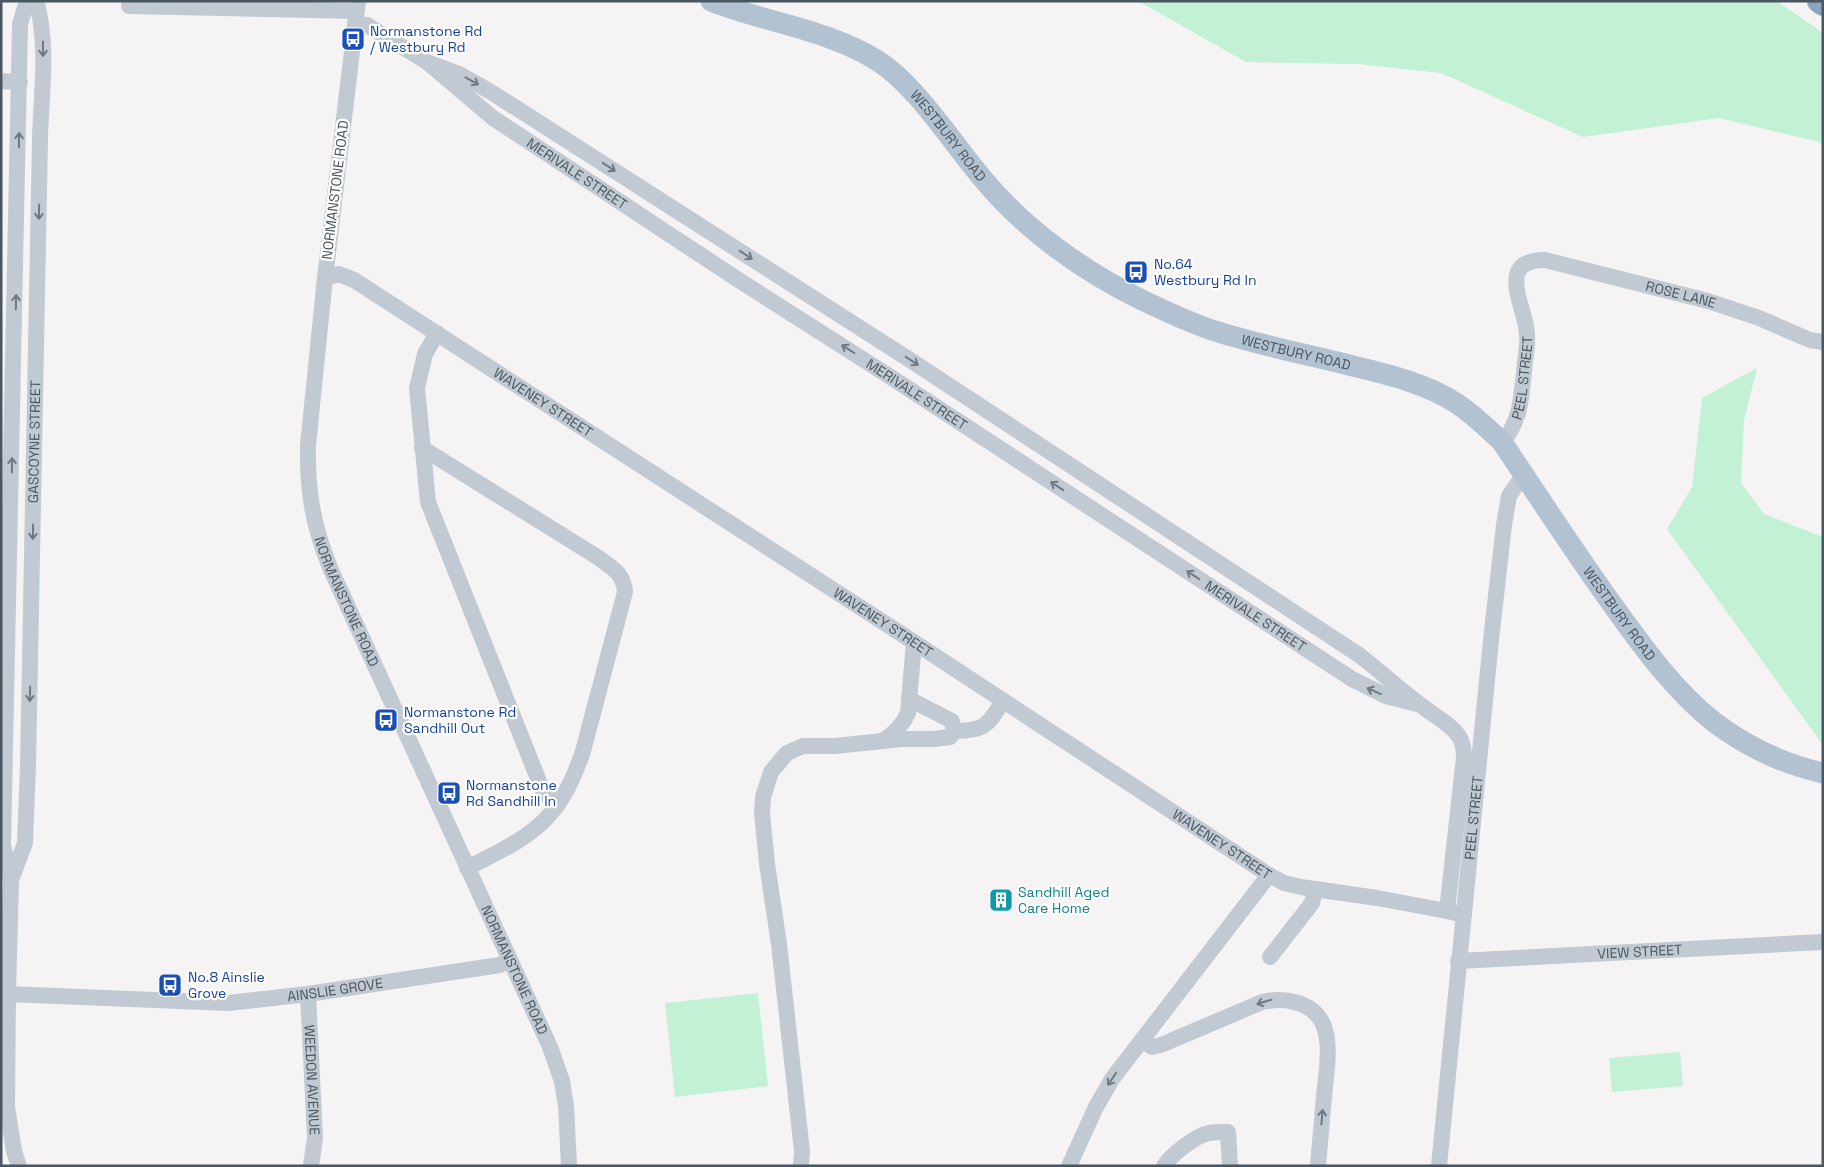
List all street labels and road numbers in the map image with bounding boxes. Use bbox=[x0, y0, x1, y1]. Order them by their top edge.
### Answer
street label: WESTBURY ROAD bbox=[906, 86, 990, 185]
street label: NORMANSTONE ROAD bbox=[318, 119, 352, 261]
street label: MERIVALE STREET bbox=[523, 134, 631, 213]
street label: ROSE LANE bbox=[1644, 277, 1719, 312]
street label: WESTBURY ROAD bbox=[1239, 330, 1353, 374]
street label: PEEL STREET bbox=[1507, 336, 1536, 422]
street label: MERIVALE STREET bbox=[863, 355, 971, 434]
street label: WAVENEY STREET bbox=[490, 364, 596, 441]
street label: GASCOYNE STREET bbox=[24, 380, 44, 503]
street label: NORMANSTONE ROAD bbox=[311, 534, 383, 669]
street label: WESTBURY ROAD bbox=[1579, 563, 1660, 664]
street label: MERIVALE STREET bbox=[1202, 576, 1310, 656]
street label: WAVENEY STREET bbox=[830, 583, 936, 661]
street label: PEEL STREET bbox=[1460, 775, 1487, 861]
street label: WAVENEY STREET bbox=[1169, 805, 1275, 883]
street label: NORMANSTONE ROAD bbox=[477, 902, 552, 1037]
street label: VIEW STREET bbox=[1597, 940, 1683, 963]
street label: AINSLIE GROVE bbox=[286, 974, 384, 1005]
street label: WEEDON AVENUE bbox=[301, 1024, 324, 1136]

